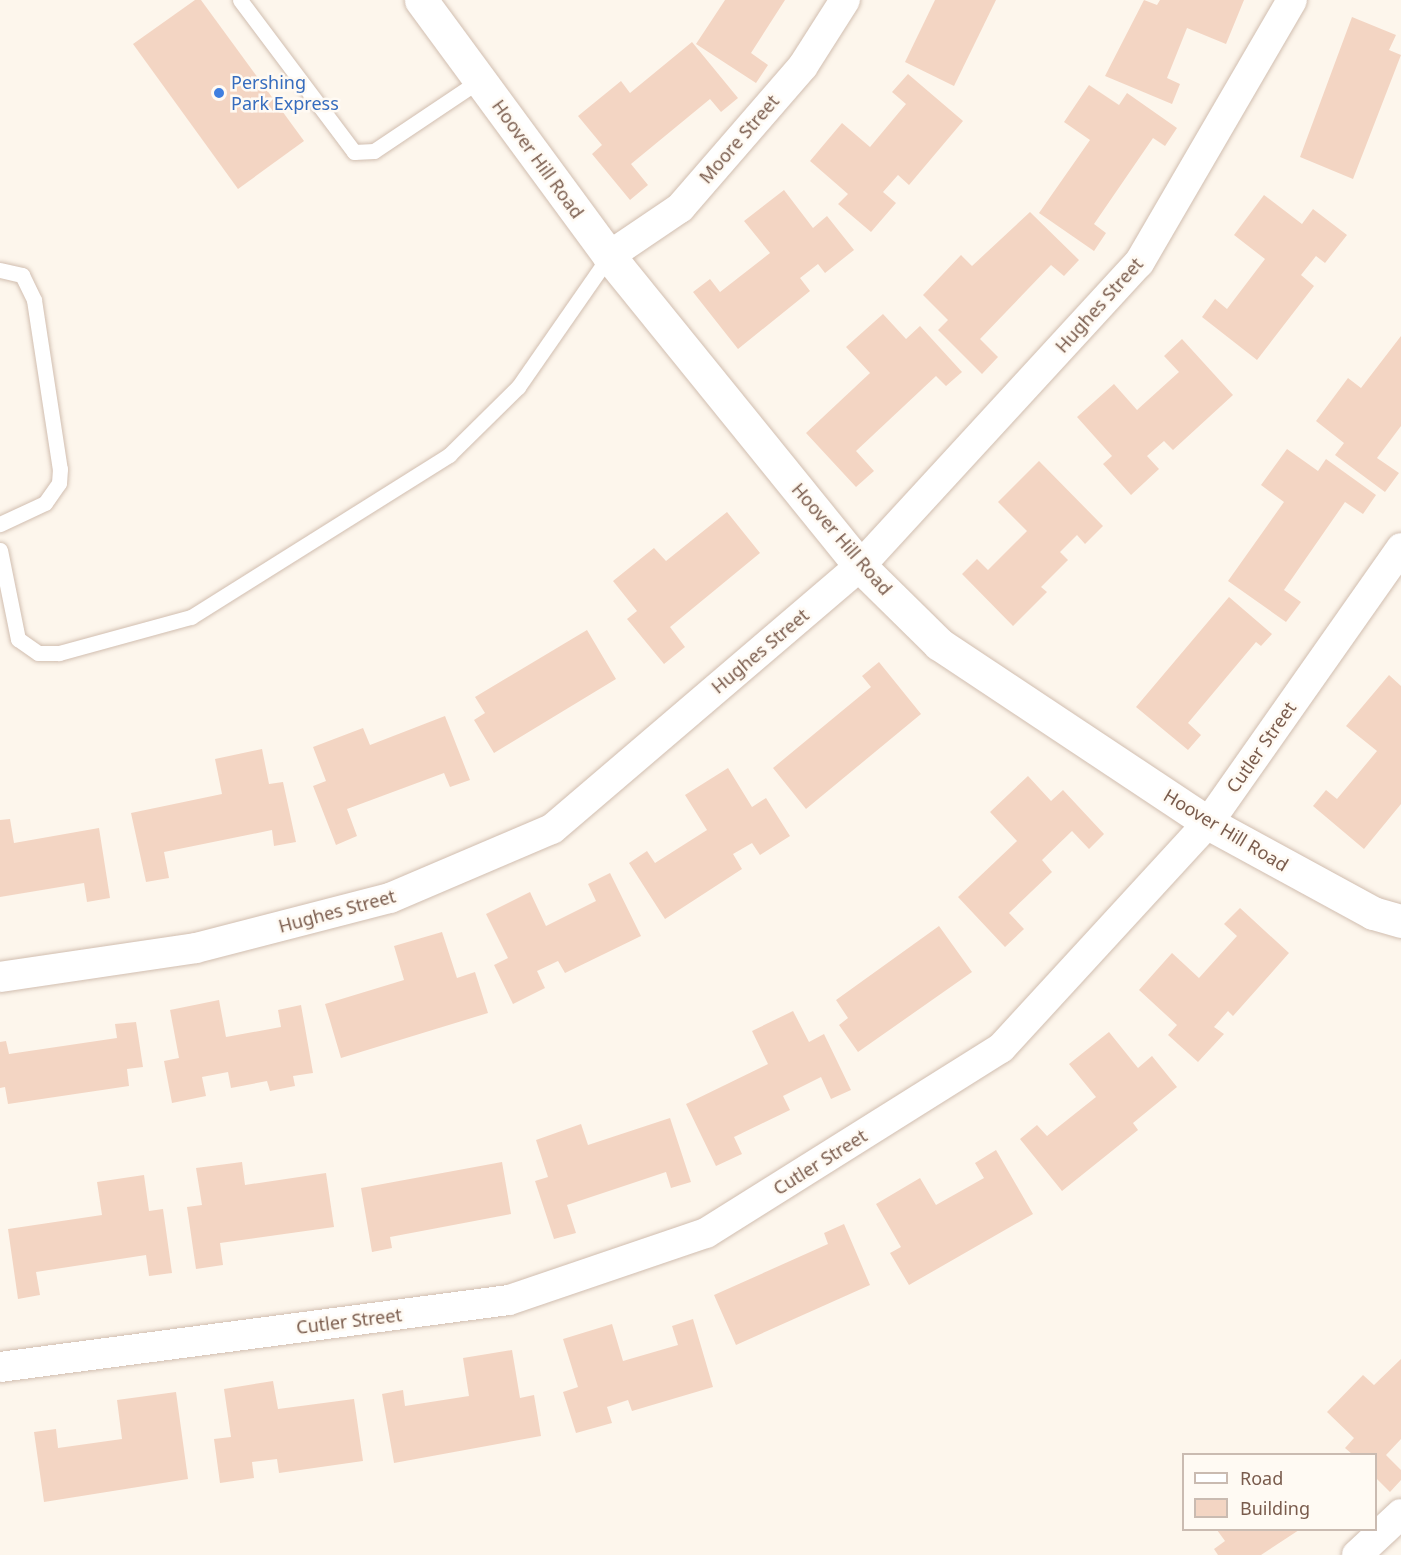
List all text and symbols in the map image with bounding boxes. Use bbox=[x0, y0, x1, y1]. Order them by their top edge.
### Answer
place label: Pershing Park Express bbox=[231, 72, 339, 115]
marker: Pershing Park Express bbox=[212, 86, 226, 100]
street label: Moore Street bbox=[695, 90, 783, 188]
street label: Hoover Hill Road bbox=[488, 95, 588, 223]
street label: Hughes Street bbox=[1051, 253, 1147, 357]
street label: Hoover Hill Road bbox=[787, 479, 897, 599]
street label: Hughes Street bbox=[707, 604, 813, 698]
street label: Cutler Street bbox=[1222, 697, 1300, 797]
street label: Hoover Hill Road bbox=[1160, 784, 1292, 876]
street label: Hughes Street bbox=[276, 885, 398, 937]
street label: Cutler Street bbox=[769, 1125, 871, 1199]
street label: Cutler Street bbox=[295, 1304, 403, 1338]
legend bbox=[1182, 1453, 1377, 1531]
text: Road bbox=[1240, 1466, 1283, 1490]
text: Building bbox=[1240, 1496, 1310, 1520]

